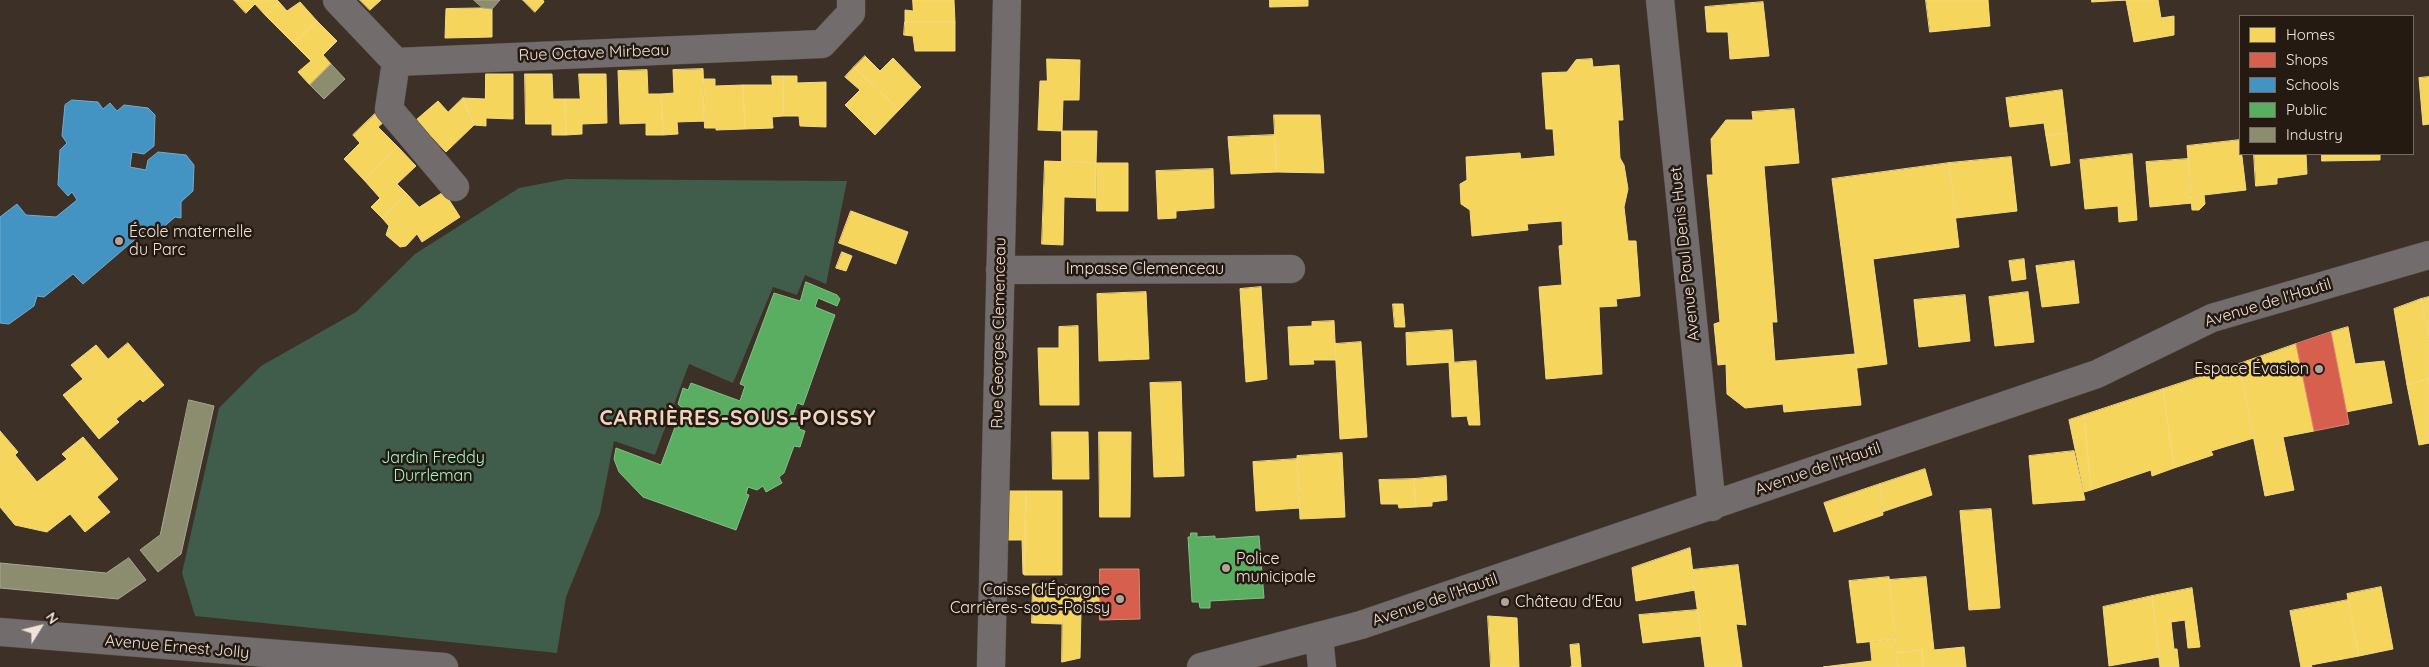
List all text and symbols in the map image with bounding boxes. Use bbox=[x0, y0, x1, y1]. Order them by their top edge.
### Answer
legend bbox=[2239, 15, 2414, 155]
text: Homes bbox=[2286, 25, 2335, 44]
street label: Rue Octave Mirbeau bbox=[518, 41, 670, 65]
text: Shops bbox=[2286, 50, 2328, 69]
text: Schools bbox=[2286, 75, 2339, 94]
text: Public bbox=[2286, 100, 2327, 119]
text: Industry bbox=[2286, 125, 2343, 144]
street label: Avenue Paul Denis Huet bbox=[1666, 166, 1704, 342]
place label: École maternelle du Parc bbox=[129, 222, 252, 260]
marker: École maternelle du Parc bbox=[113, 235, 125, 247]
street label: Rue Georges Clemenceau bbox=[988, 237, 1010, 429]
street label: Impasse Clemenceau bbox=[1066, 259, 1224, 279]
street label: Avenue de l'Hautil bbox=[2202, 275, 2334, 331]
place label: Espace Évasion bbox=[2194, 359, 2309, 379]
marker: Espace Évasion bbox=[2313, 363, 2325, 375]
district label: CARRIÈRES-SOUS-POISSY bbox=[597, 406, 879, 432]
street label: Avenue de l'Hautil bbox=[1753, 438, 1883, 500]
park label: Jardin Freddy Durrleman bbox=[381, 448, 485, 486]
place label: Police municipale bbox=[1236, 549, 1316, 587]
marker: Police municipale bbox=[1220, 562, 1232, 574]
street label: Avenue de l'Hautil bbox=[1370, 569, 1500, 631]
place label: Caisse d'Épargne Carrières-sous-Poissy bbox=[950, 580, 1110, 618]
place label: Château d'Eau bbox=[1515, 592, 1622, 612]
marker: Caisse d'Épargne Carrières-sous-Poissy bbox=[1114, 593, 1126, 605]
marker: Château d'Eau bbox=[1499, 596, 1511, 608]
north arrow bbox=[15, 602, 65, 652]
text: N bbox=[42, 609, 62, 628]
street label: Avenue Ernest Jolly bbox=[104, 631, 250, 663]

